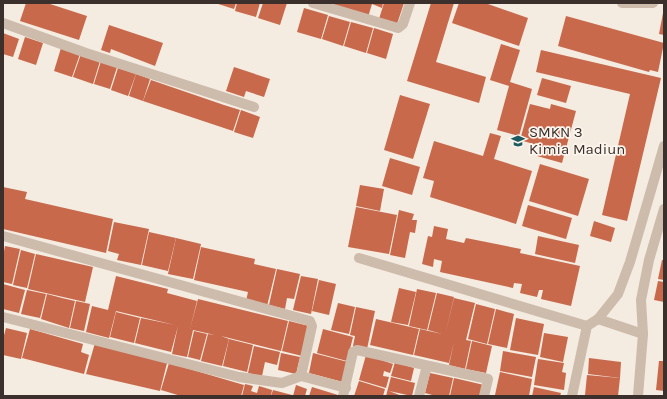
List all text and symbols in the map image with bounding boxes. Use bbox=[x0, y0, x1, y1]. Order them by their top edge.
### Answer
place label: SMKN 3 Kimia Madiun bbox=[529, 123, 625, 158]
school or university icon: SMKN 3 Kimia Madiun bbox=[510, 133, 526, 149]

